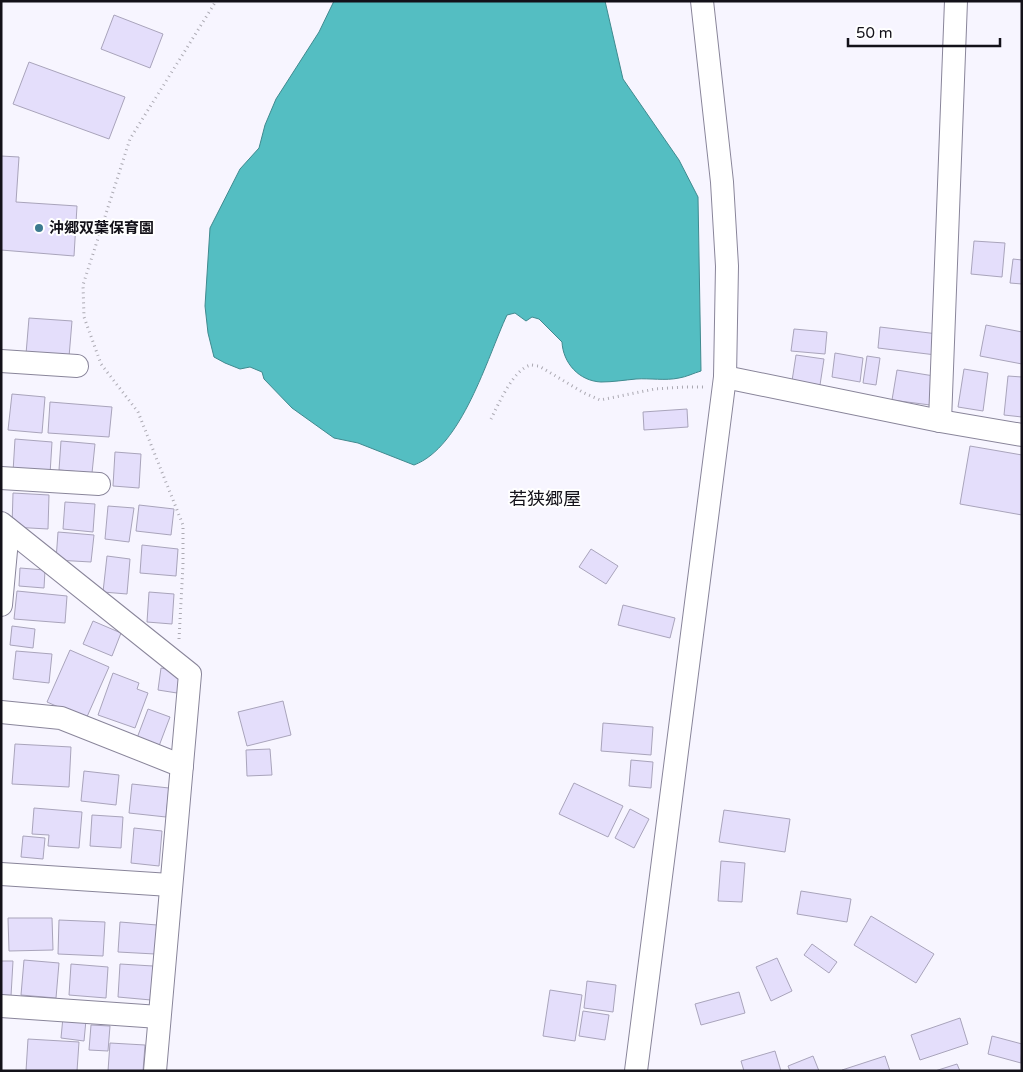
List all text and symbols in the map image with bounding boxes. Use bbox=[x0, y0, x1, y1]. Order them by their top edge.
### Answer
scale bar bbox=[848, 15, 1000, 47]
text: 50 m bbox=[856, 24, 893, 42]
place label: 沖郷双葉保育園 bbox=[49, 219, 154, 237]
marker: 沖郷双葉保育園 bbox=[33, 222, 45, 234]
district label: 若狭郷屋 bbox=[509, 488, 581, 510]

